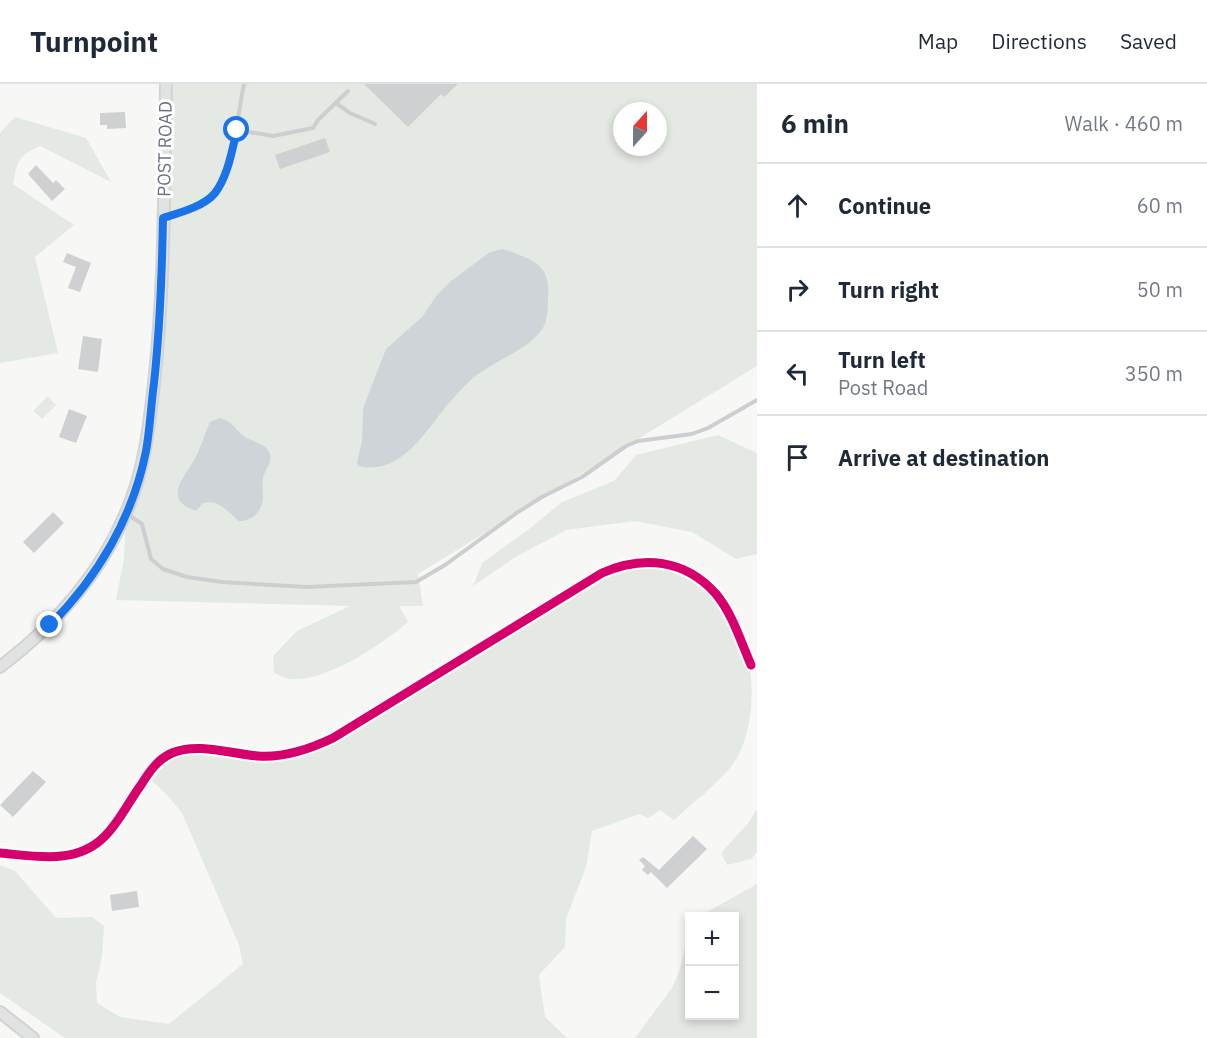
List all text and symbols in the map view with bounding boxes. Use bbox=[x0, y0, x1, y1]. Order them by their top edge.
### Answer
text: Turnpoint bbox=[30, 23, 158, 60]
text: Map bbox=[918, 27, 958, 55]
text: Directions bbox=[991, 27, 1087, 55]
text: Saved bbox=[1120, 27, 1177, 55]
street label: POST ROAD bbox=[152, 101, 177, 197]
north arrow bbox=[613, 102, 667, 156]
text: 6 min bbox=[781, 106, 849, 140]
text: Walk · 460 m bbox=[1065, 110, 1183, 137]
route start bbox=[223, 116, 249, 142]
icon: ahead bbox=[781, 189, 814, 222]
text: Continue bbox=[838, 191, 931, 220]
text: 60 m bbox=[1137, 192, 1183, 219]
icon: right bbox=[781, 273, 814, 306]
text: Turn right bbox=[838, 275, 939, 304]
text: 50 m bbox=[1137, 276, 1183, 303]
text: Turn left bbox=[838, 345, 926, 374]
icon: left bbox=[781, 357, 814, 390]
text: 350 m bbox=[1125, 360, 1183, 387]
text: Post Road bbox=[838, 374, 928, 401]
icon: arrive bbox=[781, 441, 814, 474]
text: Arrive at destination bbox=[838, 443, 1049, 472]
route end bbox=[36, 611, 62, 637]
map controls bbox=[685, 912, 739, 1020]
button: + bbox=[685, 912, 739, 966]
button: − bbox=[685, 966, 739, 1020]

